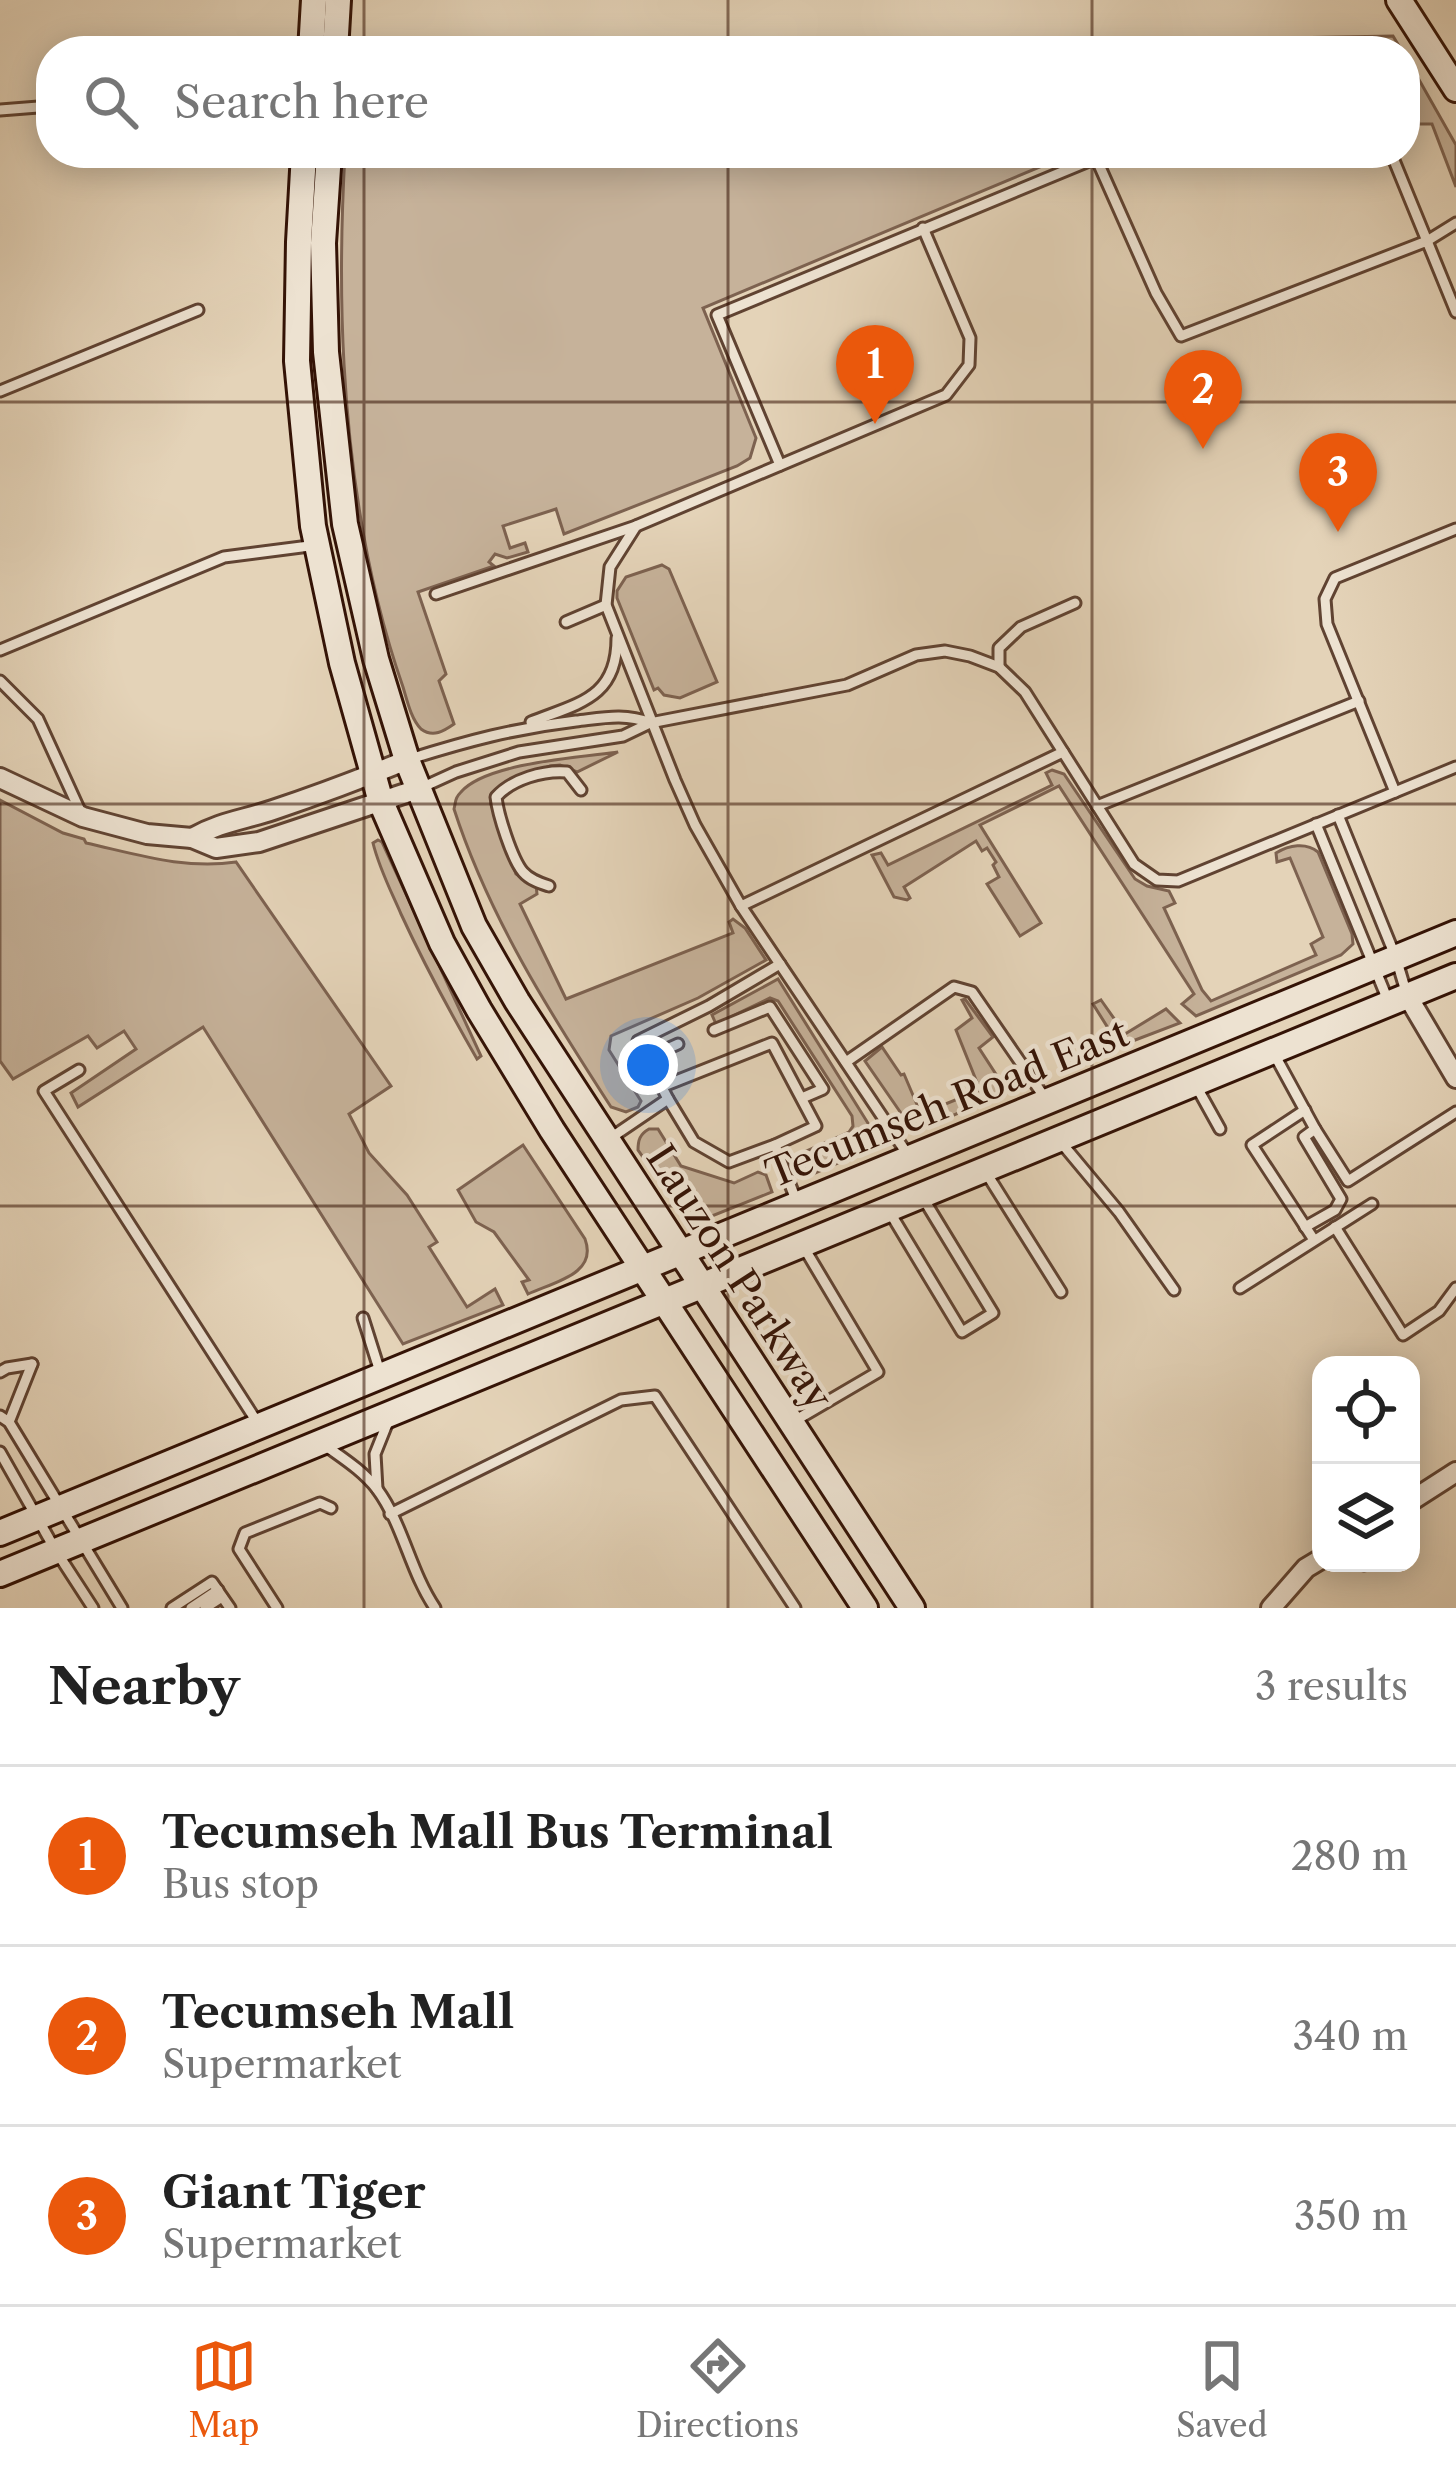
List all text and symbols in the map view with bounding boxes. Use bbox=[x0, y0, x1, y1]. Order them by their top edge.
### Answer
search box bbox=[36, 36, 1420, 168]
icon: search bbox=[78, 69, 144, 135]
text: Search here bbox=[174, 74, 429, 130]
pin: 1 bbox=[836, 325, 914, 424]
pin: 2 bbox=[1164, 350, 1242, 449]
pin: 3 bbox=[1299, 433, 1377, 532]
street label: Tecumseh Road East bbox=[759, 1008, 1135, 1198]
your location bbox=[618, 1035, 678, 1095]
street label: Lauzon Parkway bbox=[637, 1136, 843, 1418]
map controls bbox=[1312, 1356, 1420, 1572]
button: locate bbox=[1312, 1356, 1420, 1464]
button: layers bbox=[1312, 1464, 1420, 1572]
text: Nearby bbox=[48, 1655, 240, 1717]
text: 3 results bbox=[1255, 1662, 1408, 1710]
text: Tecumseh Mall Bus Terminal bbox=[162, 1804, 833, 1860]
text: 1 bbox=[78, 1832, 96, 1880]
text: 280 m bbox=[1291, 1832, 1408, 1880]
text: Bus stop bbox=[162, 1860, 319, 1908]
text: Tecumseh Mall bbox=[162, 1984, 514, 2040]
text: 2 bbox=[75, 2012, 99, 2060]
text: 340 m bbox=[1293, 2012, 1408, 2060]
text: Supermarket bbox=[162, 2040, 402, 2088]
text: Giant Tiger bbox=[162, 2164, 426, 2220]
text: 3 bbox=[76, 2192, 98, 2240]
text: 350 m bbox=[1294, 2192, 1408, 2240]
text: Supermarket bbox=[162, 2220, 402, 2268]
tab: Map bbox=[188, 2333, 259, 2446]
tab: Directions bbox=[636, 2333, 799, 2446]
tab: Saved bbox=[1176, 2333, 1268, 2446]

